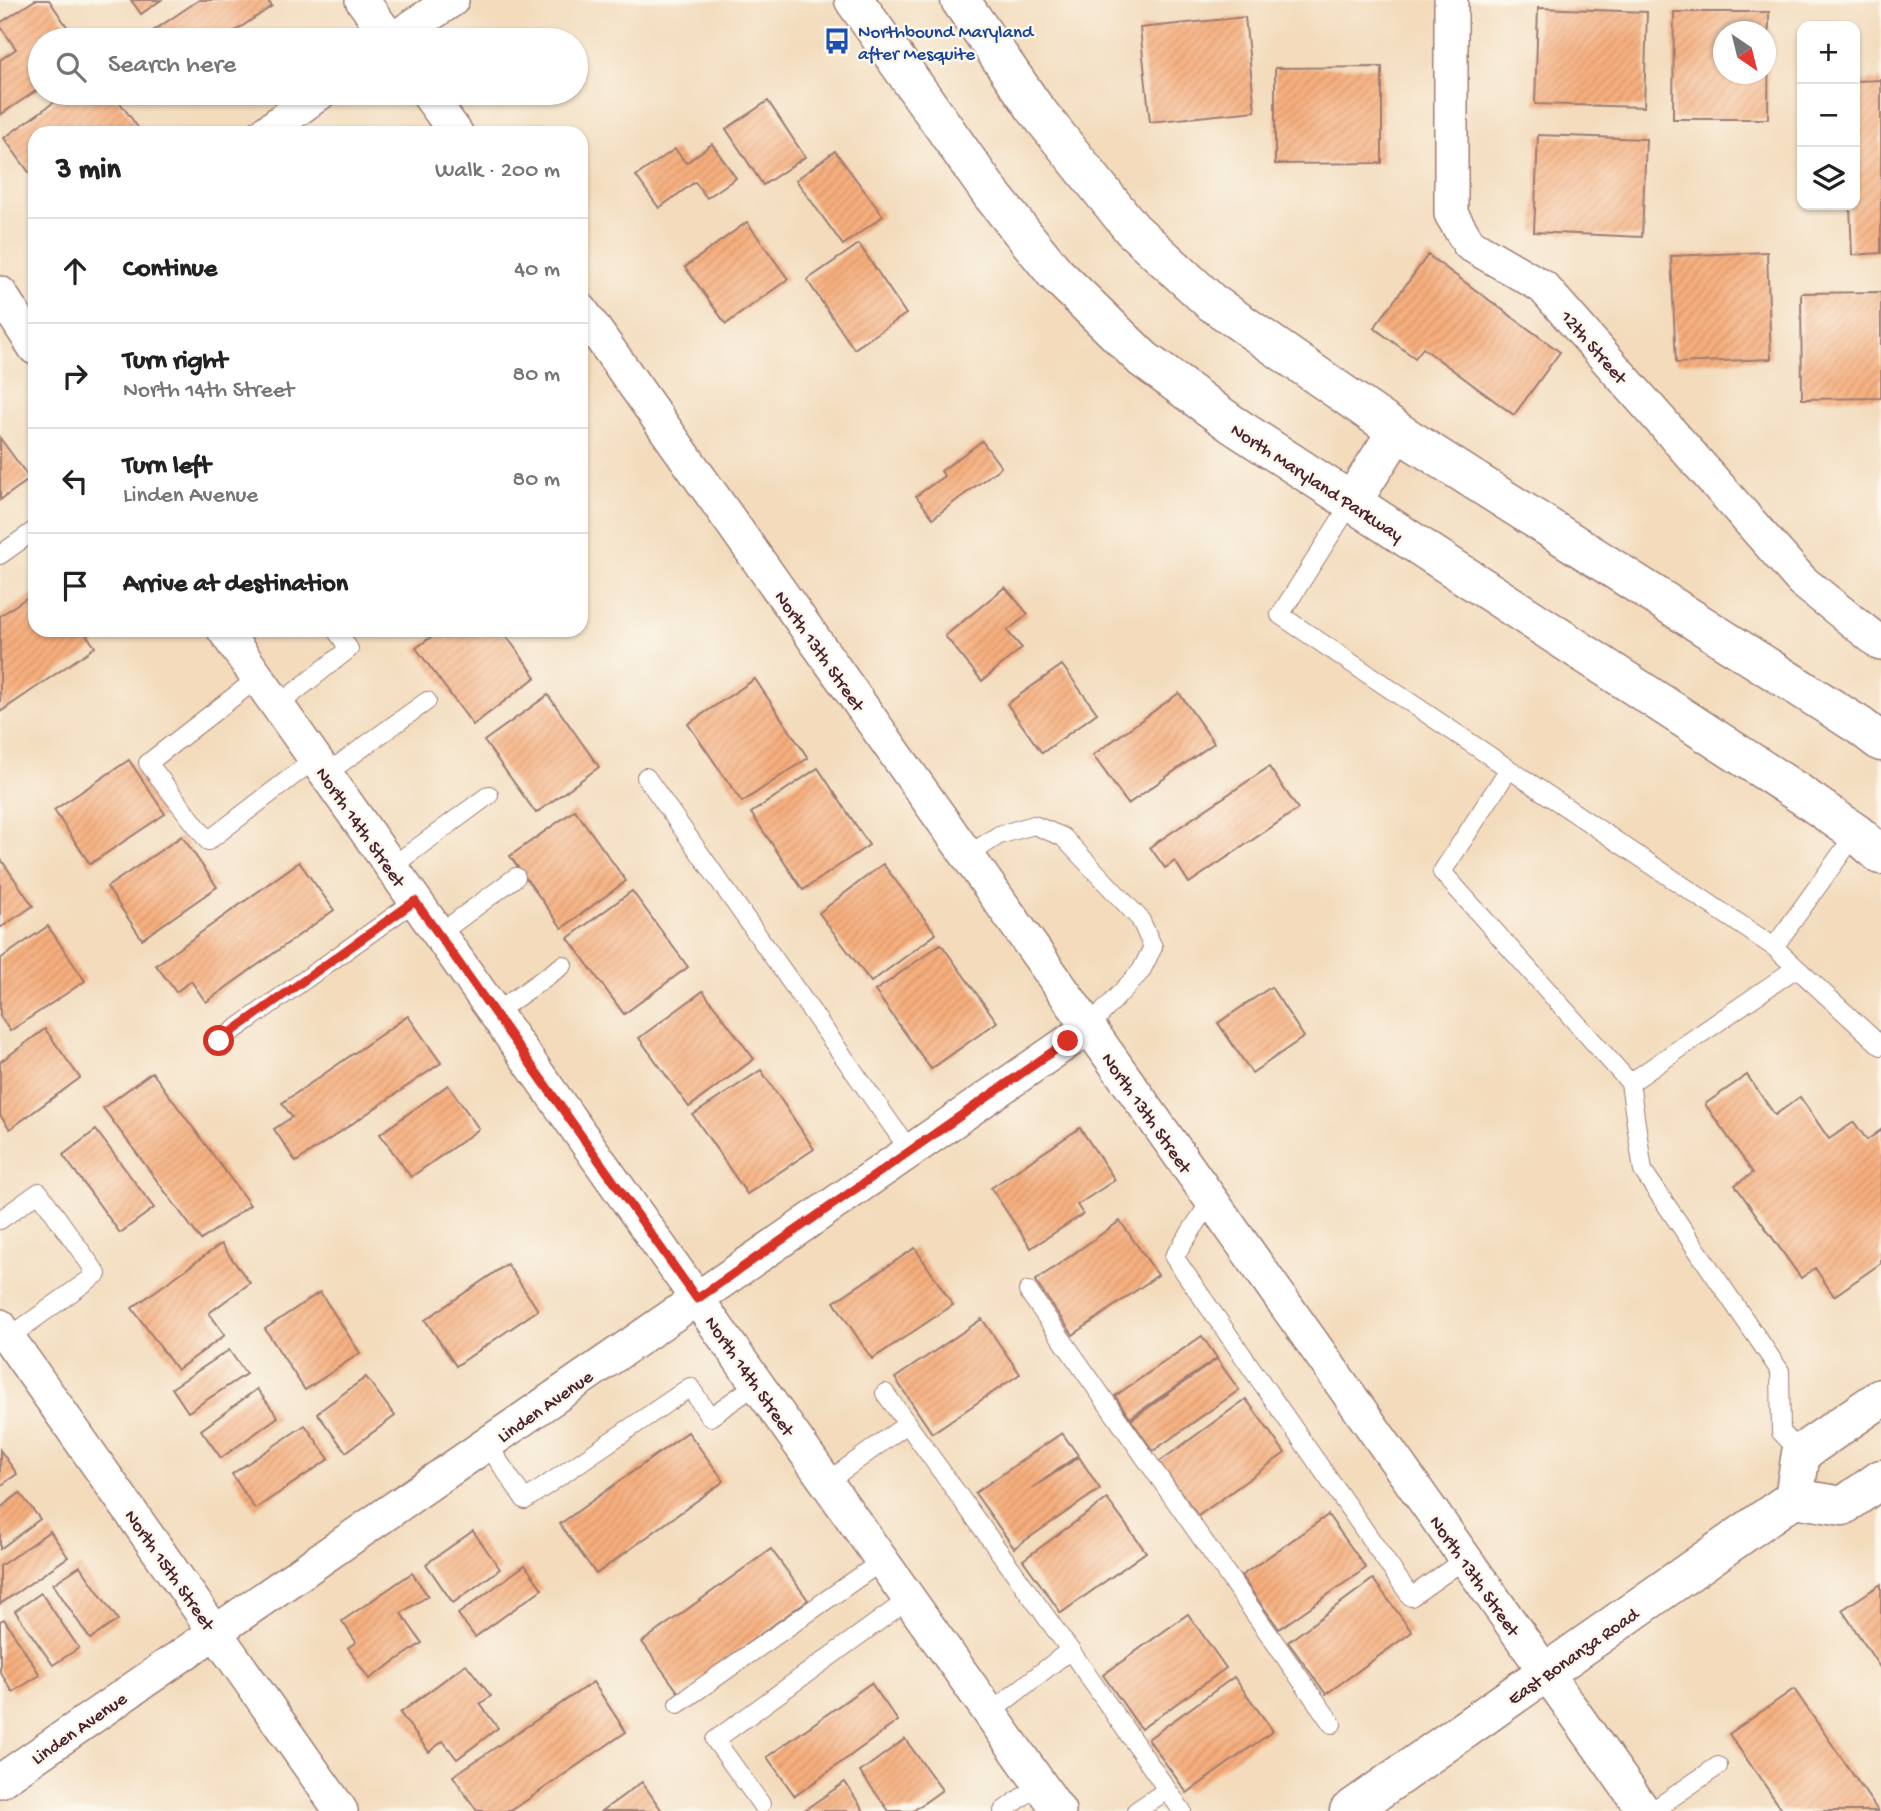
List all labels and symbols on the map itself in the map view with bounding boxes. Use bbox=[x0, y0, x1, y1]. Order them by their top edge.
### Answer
north arrow bbox=[1713, 21, 1776, 84]
place label: Northbound Maryland after Mesquite bbox=[858, 22, 1035, 67]
bus stop icon: Northbound Maryland after Mesquite bbox=[822, 26, 852, 56]
street label: 12th Street bbox=[1553, 306, 1632, 392]
street label: North Maryland Parkway bbox=[1225, 419, 1407, 549]
street label: North 13th Street bbox=[768, 587, 870, 719]
street label: North 14th Street bbox=[309, 764, 410, 894]
route start bbox=[203, 1025, 234, 1056]
route end bbox=[1052, 1025, 1083, 1056]
street label: North 13th Street bbox=[1095, 1049, 1197, 1181]
street label: North 14th Street bbox=[698, 1313, 799, 1443]
street label: Linden Avenue bbox=[494, 1366, 599, 1449]
street label: North 15th Street bbox=[118, 1506, 220, 1638]
street label: North 13th Street bbox=[1423, 1512, 1525, 1644]
street label: East Bonanza Road bbox=[1504, 1603, 1646, 1712]
street label: Linden Avenue bbox=[28, 1688, 133, 1771]

